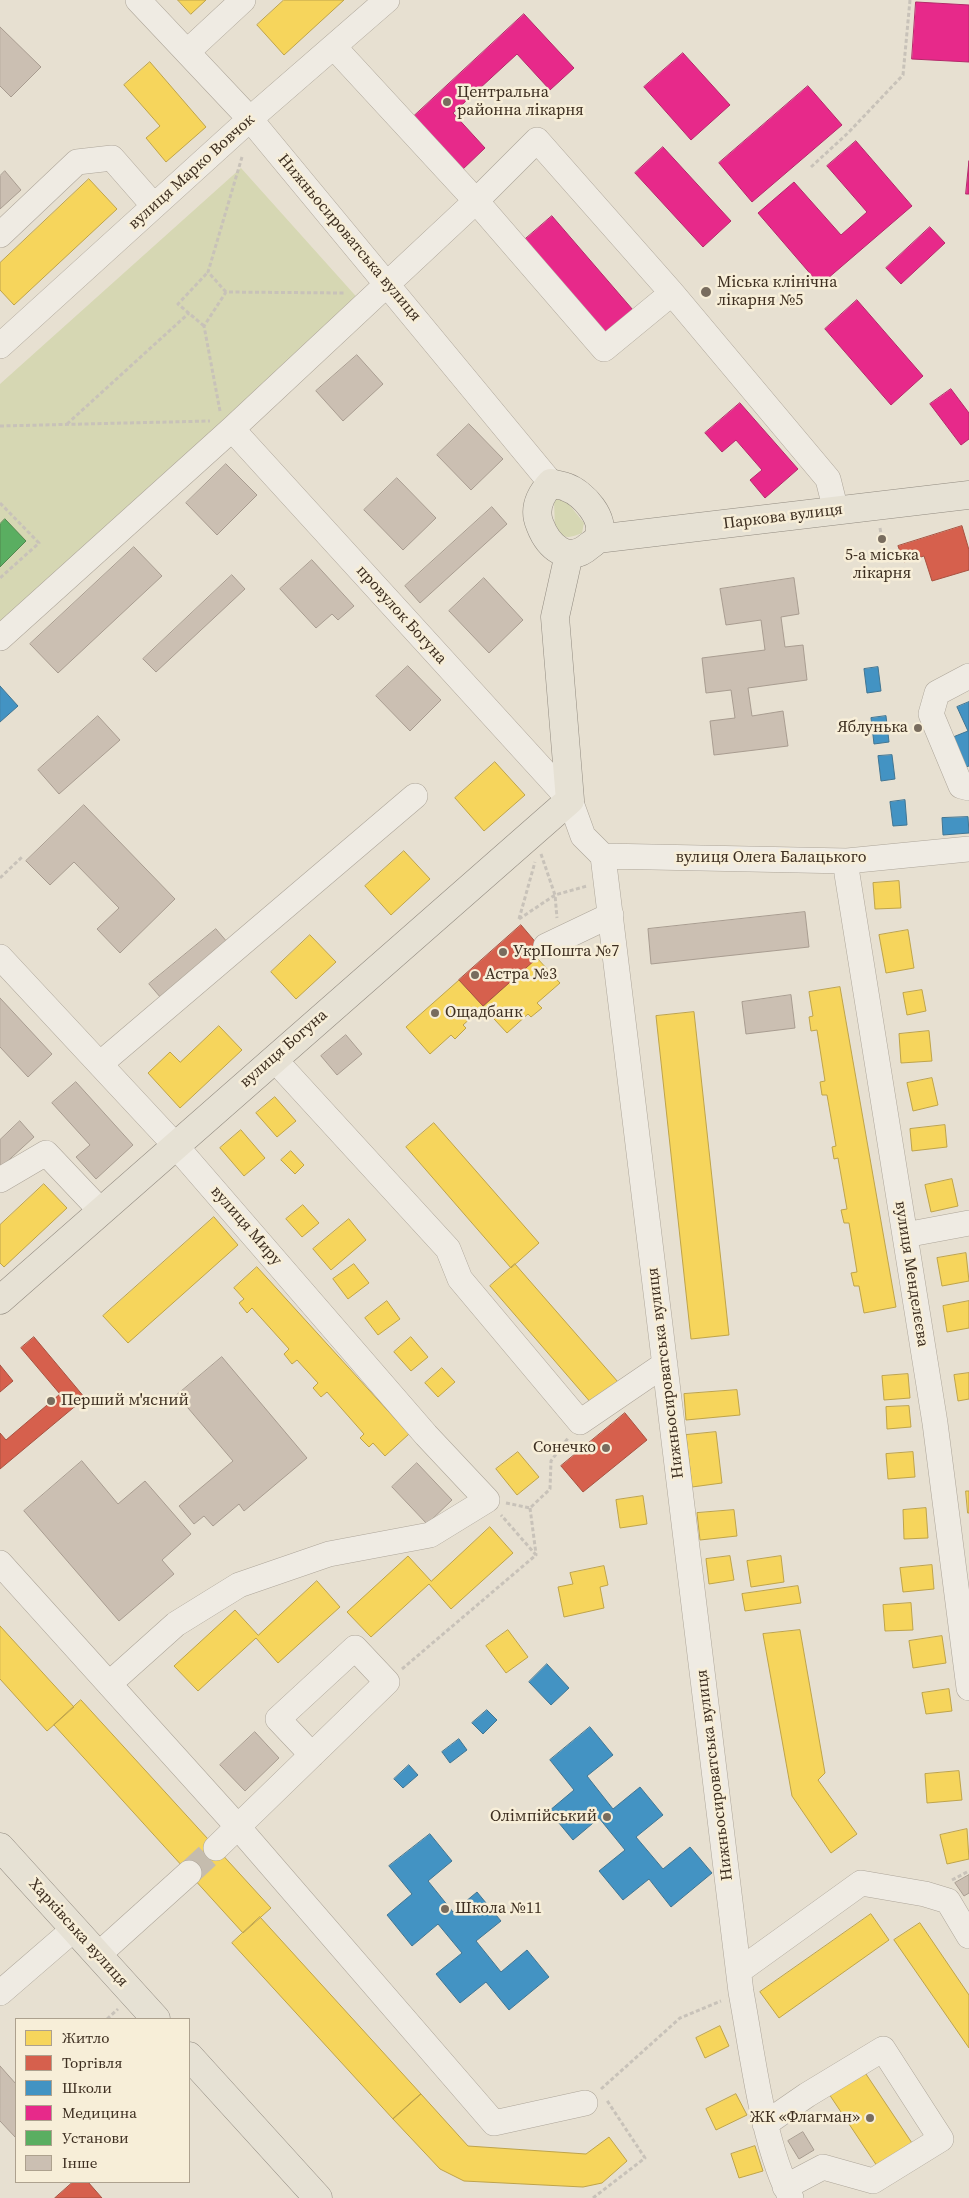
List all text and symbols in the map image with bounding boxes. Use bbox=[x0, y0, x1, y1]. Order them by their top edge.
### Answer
place label: Центральна районна лікарня bbox=[457, 83, 584, 121]
marker: Центральна районна лікарня bbox=[441, 96, 453, 108]
street label: вулиця Марко Вовчок bbox=[125, 110, 259, 234]
street label: Нижньосироватська вулиця bbox=[273, 150, 425, 326]
place label: Міська клінічна лікарня №5 bbox=[717, 273, 837, 311]
marker: Міська клінічна лікарня №5 bbox=[699, 285, 713, 299]
street label: Паркова вулиця bbox=[722, 500, 844, 534]
marker: 5-а міська лікарня bbox=[876, 533, 888, 545]
place label: 5-а міська лікарня bbox=[845, 546, 919, 584]
street label: провулок Богуна bbox=[352, 562, 450, 668]
place label: Яблунька bbox=[837, 718, 908, 738]
marker: Яблунька bbox=[912, 722, 924, 734]
street label: вулиця Олега Балацького bbox=[675, 848, 867, 868]
place label: УкрПошта №7 bbox=[513, 942, 619, 962]
marker: УкрПошта №7 bbox=[497, 946, 509, 958]
place label: Астра №3 bbox=[485, 965, 557, 985]
marker: Астра №3 bbox=[469, 969, 481, 981]
place label: Ощадбанк bbox=[445, 1003, 523, 1023]
street label: вулиця Богуна bbox=[236, 1006, 332, 1092]
marker: Ощадбанк bbox=[429, 1007, 441, 1019]
street label: вулиця Миру bbox=[206, 1182, 286, 1270]
street label: вулиця Менделєєва bbox=[890, 1200, 932, 1348]
street label: Нижньосироватська вулиця bbox=[644, 1266, 688, 1480]
place label: Перший м'ясний bbox=[61, 1391, 189, 1411]
marker: Перший м'ясний bbox=[45, 1395, 57, 1407]
place label: Сонечко bbox=[533, 1438, 596, 1458]
marker: Сонечко bbox=[600, 1442, 612, 1454]
street label: Нижньосироватська вулиця bbox=[693, 1668, 737, 1882]
place label: Олімпійський bbox=[490, 1807, 597, 1827]
marker: Олімпійський bbox=[601, 1811, 613, 1823]
street label: Харківська вулиця bbox=[24, 1875, 132, 1991]
place label: Школа №11 bbox=[455, 1899, 542, 1919]
marker: Школа №11 bbox=[439, 1903, 451, 1915]
legend bbox=[15, 2018, 190, 2183]
text: Житло bbox=[62, 2027, 110, 2048]
text: Торгівля bbox=[62, 2052, 122, 2073]
text: Школи bbox=[62, 2077, 112, 2098]
text: Медицина bbox=[62, 2102, 137, 2123]
place label: ЖК «Флагман» bbox=[750, 2108, 860, 2128]
marker: ЖК «Флагман» bbox=[864, 2112, 876, 2124]
text: Установи bbox=[62, 2127, 129, 2148]
text: Інше bbox=[62, 2152, 97, 2173]

